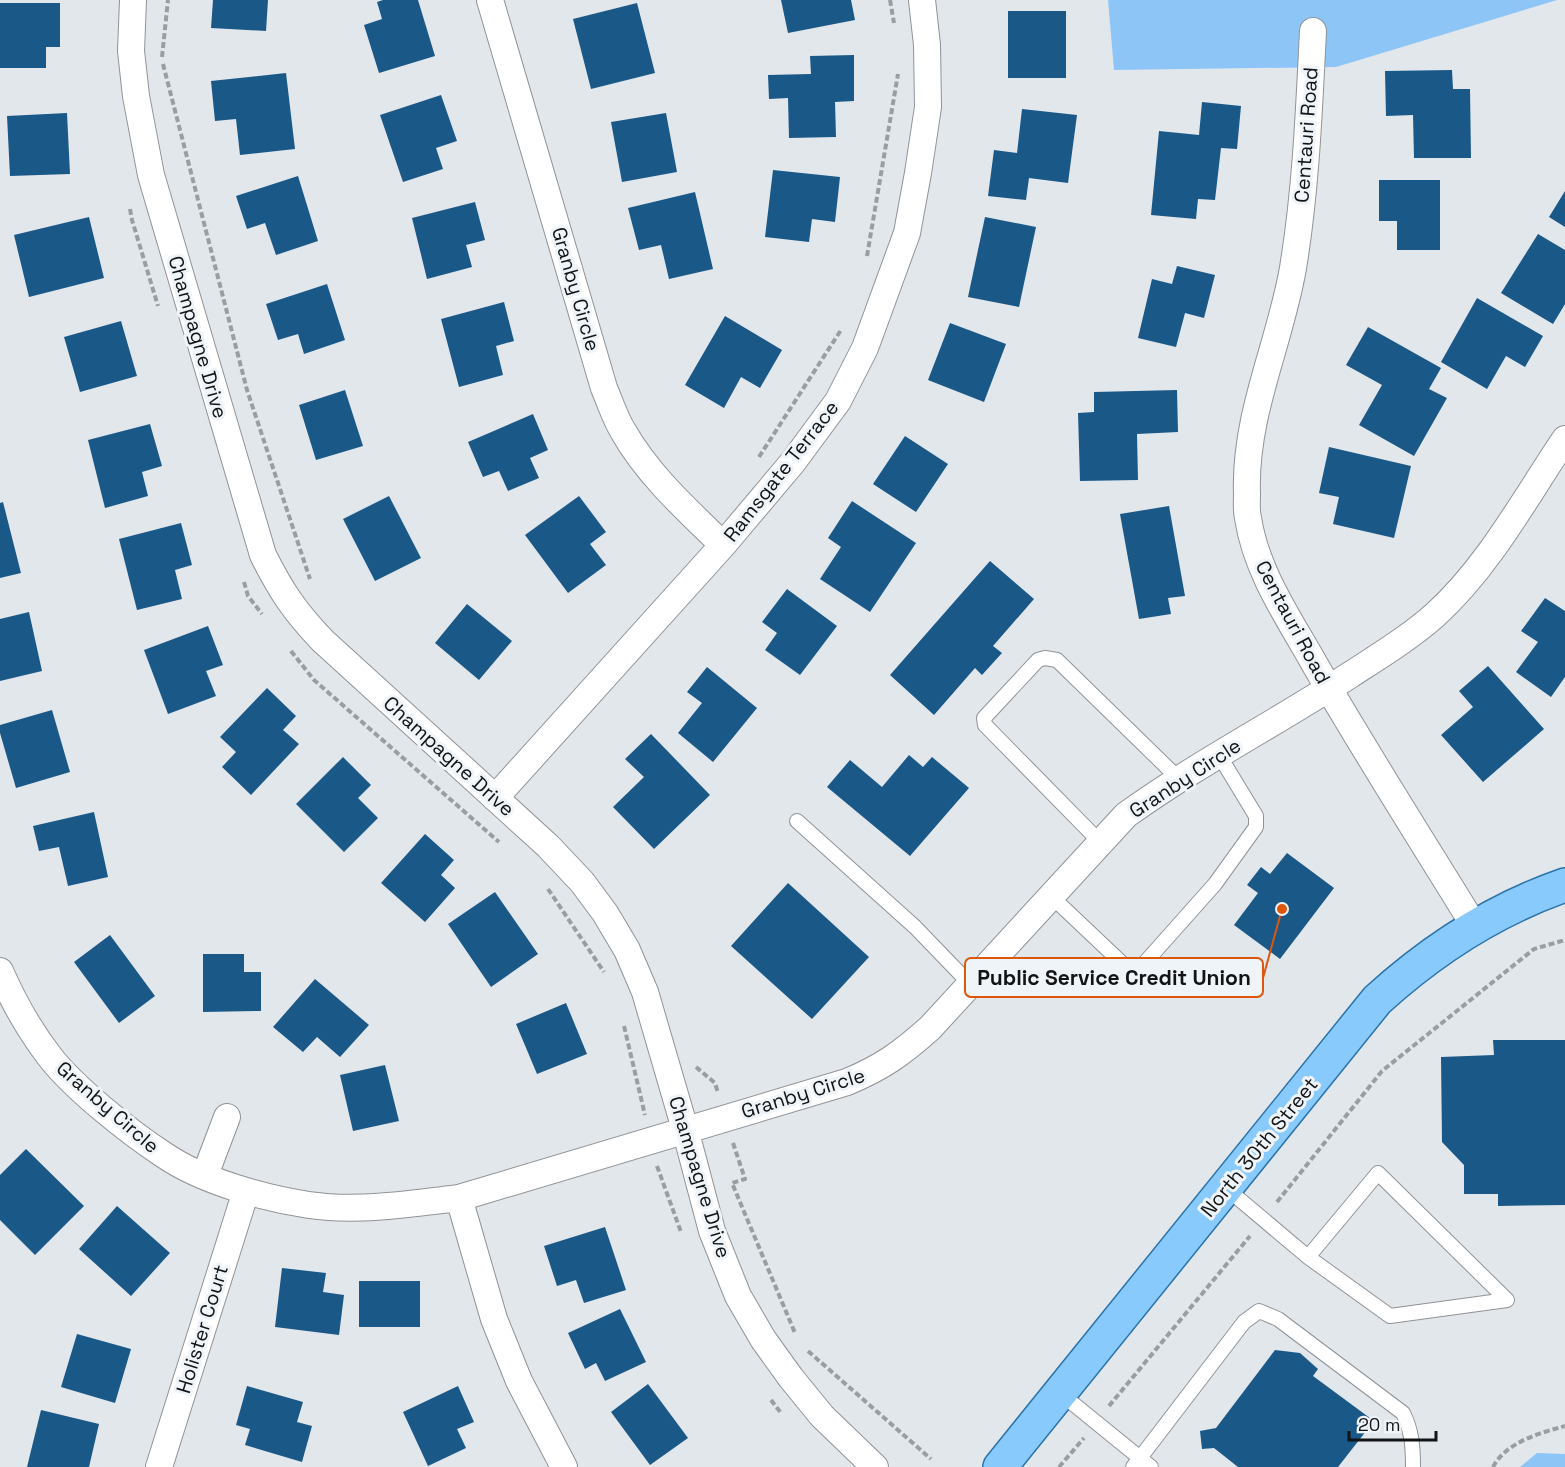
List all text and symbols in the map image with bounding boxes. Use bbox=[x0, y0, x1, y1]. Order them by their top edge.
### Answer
street label: Centauri Road bbox=[1288, 66, 1324, 204]
street label: Granby Circle bbox=[546, 224, 606, 354]
street label: Champagne Drive bbox=[162, 253, 234, 421]
street label: Ramsgate Terrace bbox=[718, 395, 844, 547]
street label: Centauri Road bbox=[1250, 556, 1336, 688]
street label: Champagne Drive bbox=[378, 690, 520, 822]
street label: Granby Circle bbox=[1124, 732, 1246, 824]
callout: Public Service Credit Union bbox=[965, 958, 1263, 997]
text: Public Service Credit Union bbox=[977, 964, 1251, 991]
street label: Granby Circle bbox=[51, 1055, 165, 1159]
street label: Granby Circle bbox=[738, 1062, 868, 1124]
street label: North 30th Street bbox=[1195, 1072, 1323, 1222]
street label: Champagne Drive bbox=[663, 1093, 737, 1261]
street label: Holister Court bbox=[170, 1262, 234, 1396]
scale bar bbox=[1349, 1404, 1436, 1442]
text: 20 m bbox=[1358, 1413, 1401, 1436]

